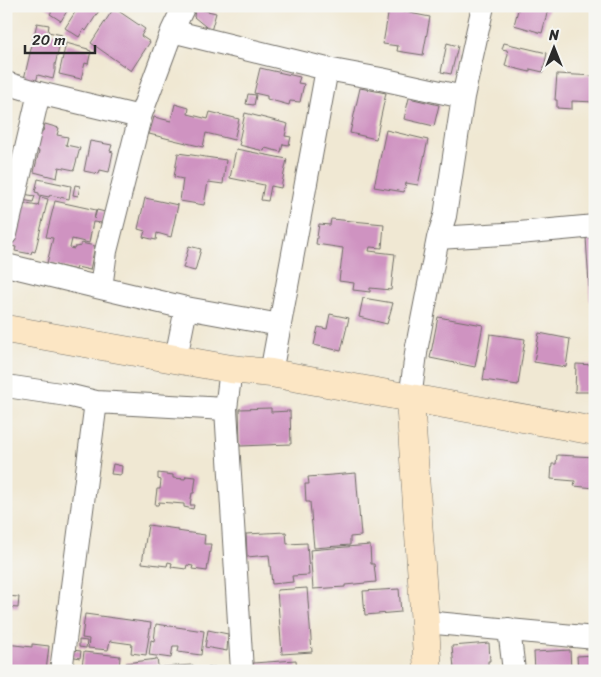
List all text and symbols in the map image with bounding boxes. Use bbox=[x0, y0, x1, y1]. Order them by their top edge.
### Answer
scale bar bbox=[25, 22, 95, 54]
north arrow bbox=[528, 22, 578, 72]
text: N bbox=[548, 23, 559, 48]
text: 20 m bbox=[32, 27, 66, 53]

